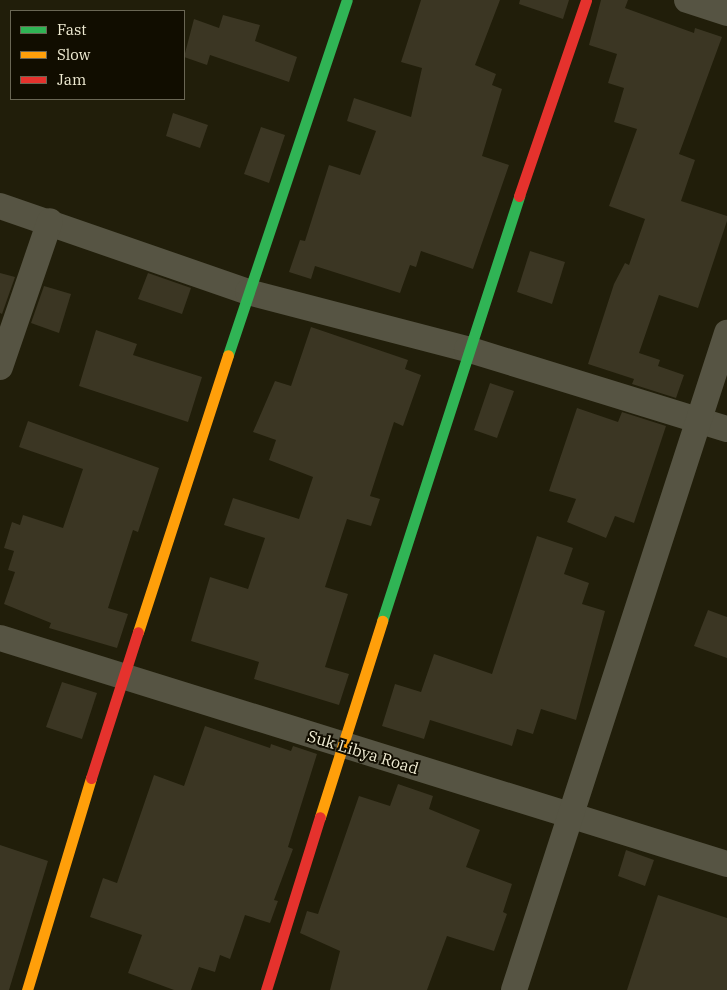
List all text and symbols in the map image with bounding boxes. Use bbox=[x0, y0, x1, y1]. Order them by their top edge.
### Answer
legend bbox=[10, 10, 185, 100]
text: Fast bbox=[57, 20, 87, 39]
text: Slow bbox=[57, 45, 90, 64]
text: Jam bbox=[57, 70, 86, 89]
street label: Suk Libya Road bbox=[305, 726, 421, 778]

